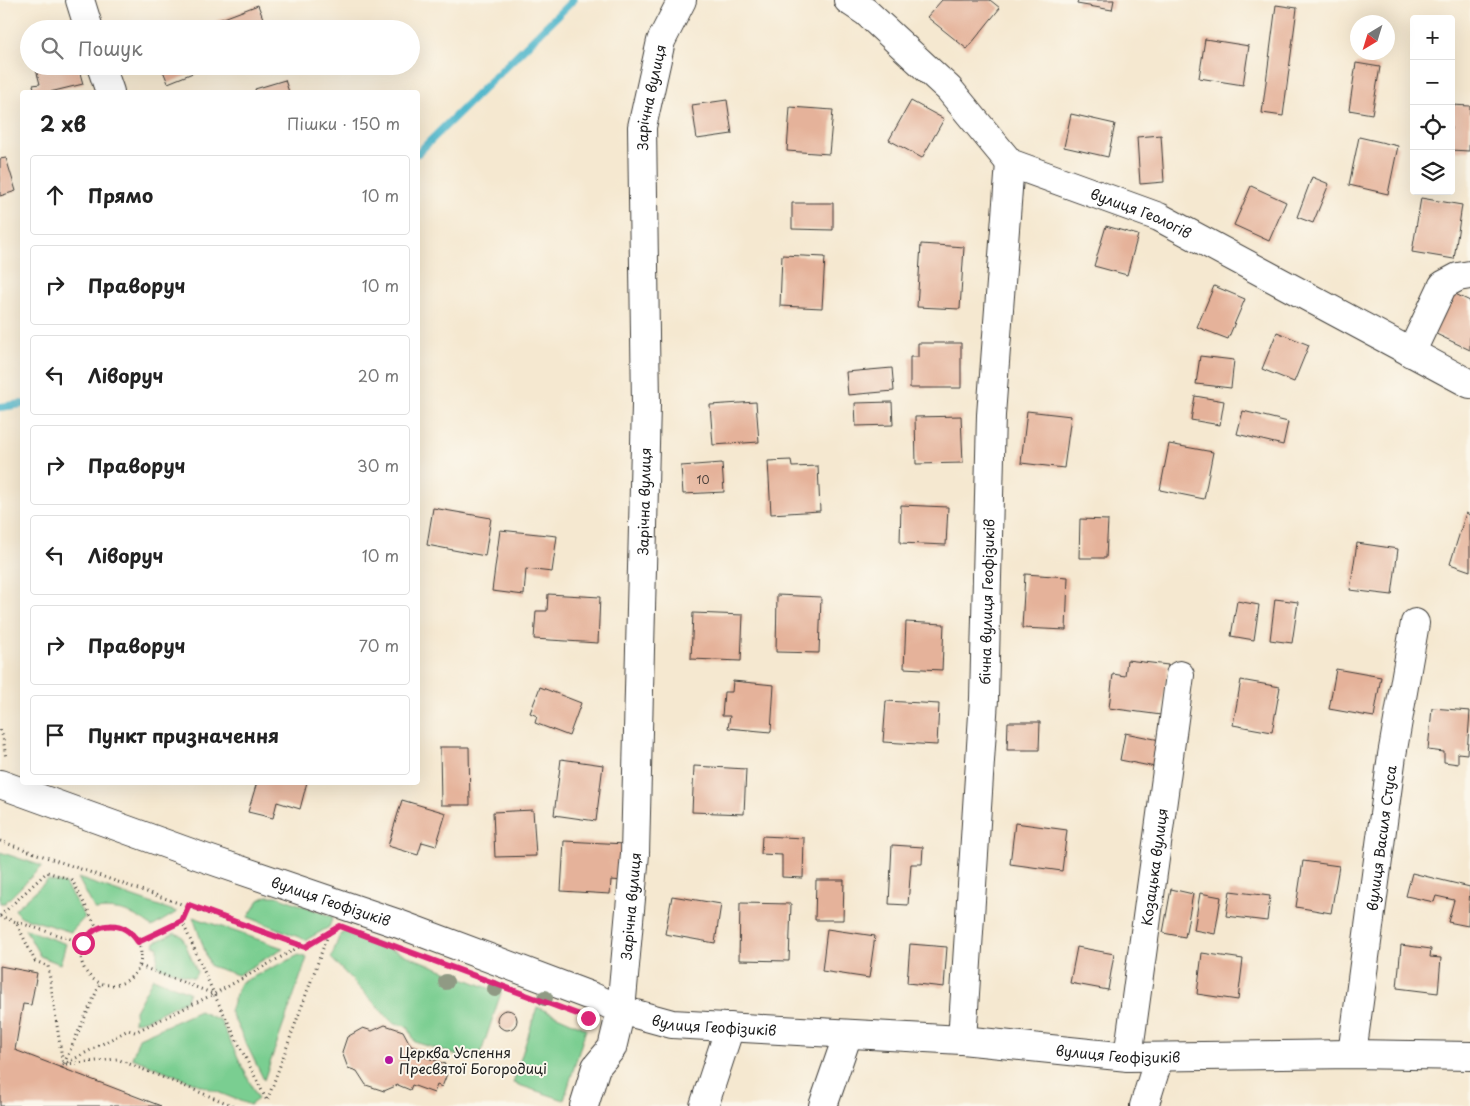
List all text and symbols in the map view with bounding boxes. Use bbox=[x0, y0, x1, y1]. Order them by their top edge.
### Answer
north arrow bbox=[1350, 15, 1395, 60]
map controls bbox=[1410, 15, 1455, 195]
button: + bbox=[1410, 15, 1455, 60]
search box bbox=[20, 20, 420, 75]
icon: search bbox=[38, 34, 66, 62]
text: Пошук bbox=[78, 34, 143, 62]
street label: Зарічна вулиця bbox=[631, 42, 670, 150]
button: − bbox=[1410, 60, 1455, 105]
button: locate bbox=[1410, 105, 1455, 150]
text: 2 хв bbox=[40, 107, 86, 139]
text: Пішки · 150 m bbox=[287, 111, 400, 135]
button: layers bbox=[1410, 150, 1455, 195]
icon: ahead bbox=[41, 181, 69, 209]
text: Прямо bbox=[88, 181, 153, 209]
text: 10 m bbox=[362, 183, 399, 207]
street label: вулиця Геологів bbox=[1088, 183, 1195, 243]
icon: right bbox=[41, 271, 69, 299]
text: Праворуч bbox=[88, 271, 185, 299]
text: 10 m bbox=[362, 273, 399, 297]
icon: left bbox=[41, 361, 69, 389]
text: Ліворуч bbox=[88, 361, 164, 389]
text: 20 m bbox=[358, 363, 399, 387]
street label: Зарічна вулиця bbox=[632, 447, 655, 555]
icon: right bbox=[41, 451, 69, 479]
text: Праворуч bbox=[88, 451, 185, 479]
text: 30 m bbox=[357, 453, 399, 477]
house number: 10 bbox=[697, 471, 709, 488]
street label: бічна вулиця Геофізиків bbox=[974, 518, 999, 685]
icon: left bbox=[41, 541, 69, 569]
text: Ліворуч bbox=[88, 541, 164, 569]
text: 10 m bbox=[362, 543, 399, 567]
icon: right bbox=[41, 631, 69, 659]
text: Праворуч bbox=[88, 631, 185, 659]
text: 70 m bbox=[359, 633, 399, 657]
icon: arrive bbox=[41, 721, 69, 749]
text: Пункт призначення bbox=[88, 721, 279, 749]
street label: вулиця Василя Стуса bbox=[1361, 764, 1401, 912]
street label: Козацька вулиця bbox=[1136, 807, 1172, 927]
street label: Зарічна вулиця bbox=[615, 852, 646, 961]
street label: вулиця Геофізиків bbox=[269, 871, 393, 931]
route start bbox=[72, 932, 95, 955]
route end bbox=[577, 1007, 600, 1030]
street label: вулиця Геофізиків bbox=[650, 1009, 777, 1040]
street label: вулиця Геофізиків bbox=[1055, 1039, 1180, 1068]
place label: Церква Успення Пресвятої Богородиці bbox=[399, 1042, 547, 1079]
marker: Церква Успення Пресвятої Богородиці bbox=[383, 1054, 395, 1066]

